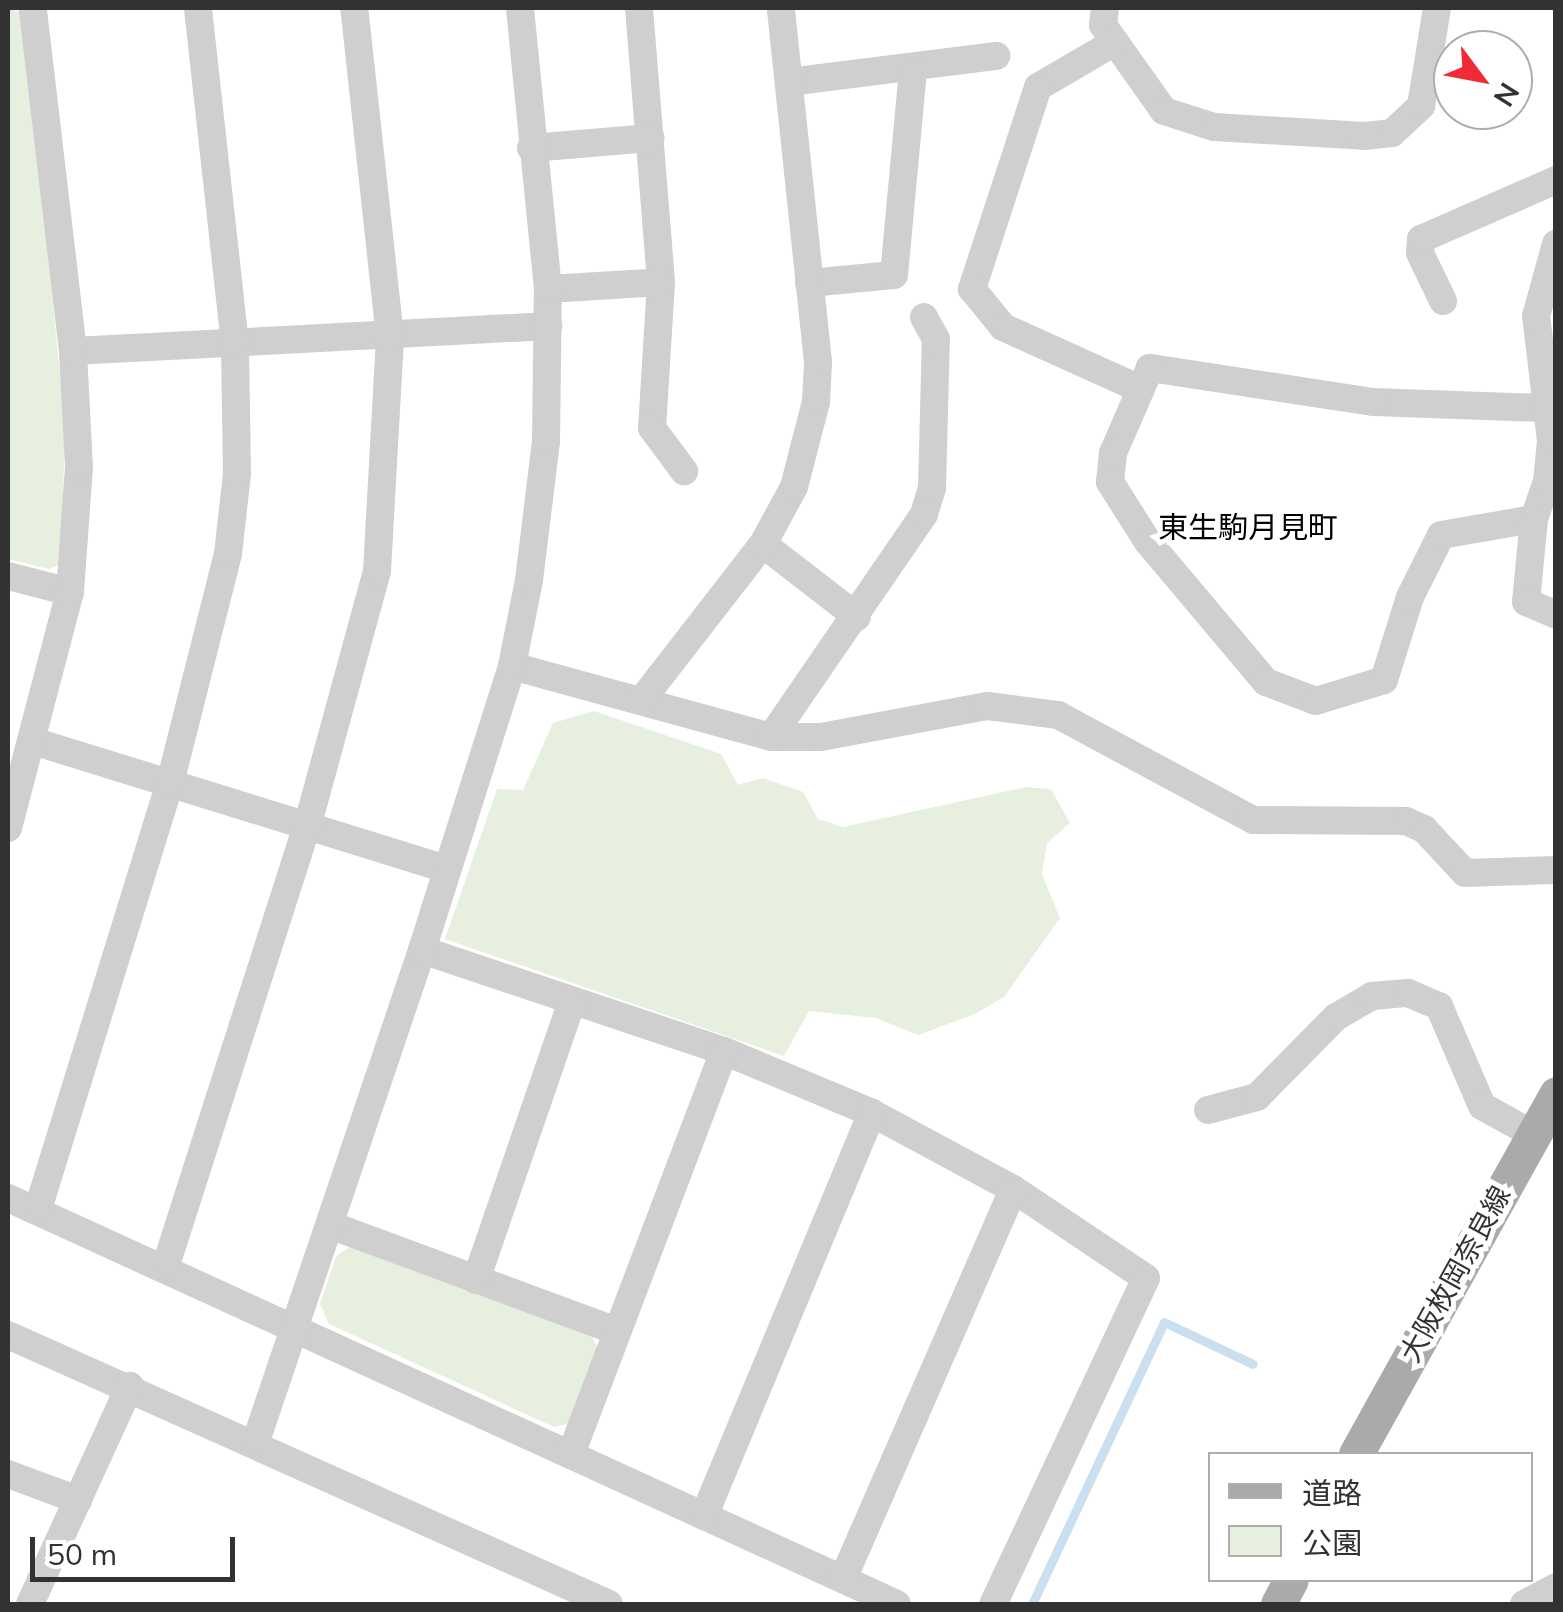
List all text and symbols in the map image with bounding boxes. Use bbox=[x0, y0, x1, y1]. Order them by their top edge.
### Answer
north arrow bbox=[1433, 30, 1533, 130]
text: N bbox=[1487, 77, 1528, 113]
district label: 東生駒月見町 bbox=[1158, 509, 1338, 545]
street label: 大阪枚岡奈良線 bbox=[1393, 1180, 1517, 1368]
legend bbox=[1208, 1452, 1533, 1582]
text: 道路 bbox=[1302, 1474, 1362, 1512]
scale bar bbox=[35, 1517, 240, 1579]
text: 公園 bbox=[1302, 1524, 1362, 1562]
text: 50 m bbox=[47, 1535, 117, 1573]

